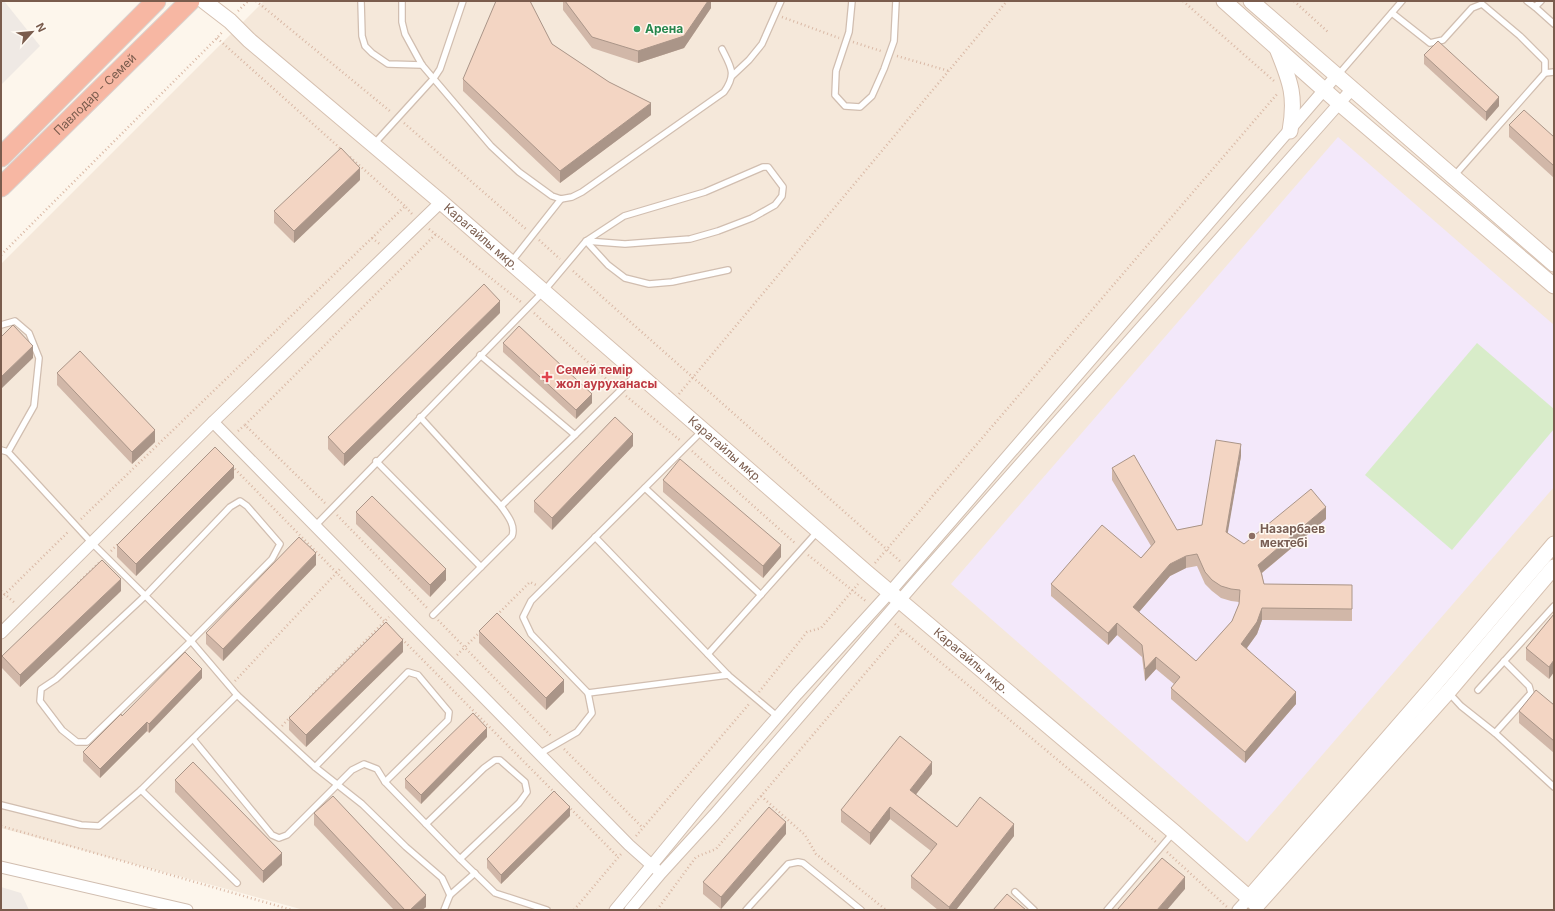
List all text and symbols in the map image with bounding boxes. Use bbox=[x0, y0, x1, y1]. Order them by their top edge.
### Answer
north arrow bbox=[12, 12, 52, 52]
text: N bbox=[33, 21, 49, 34]
place label: Арена bbox=[645, 21, 683, 36]
marker: Арена bbox=[632, 24, 642, 34]
street label: Павлодар - Семей bbox=[50, 50, 139, 138]
street label: Карагайлы мкр. bbox=[441, 200, 522, 273]
place label: Семей темір жол ауруханасы bbox=[556, 362, 657, 391]
marker: Семей темір жол ауруханасы bbox=[541, 371, 553, 383]
street label: Карагайлы мкр. bbox=[685, 413, 766, 486]
place label: Назарбаев мектебі bbox=[1260, 521, 1325, 550]
marker: Назарбаев мектебі bbox=[1247, 531, 1257, 541]
street label: Карагайлы мкр. bbox=[931, 624, 1012, 696]

